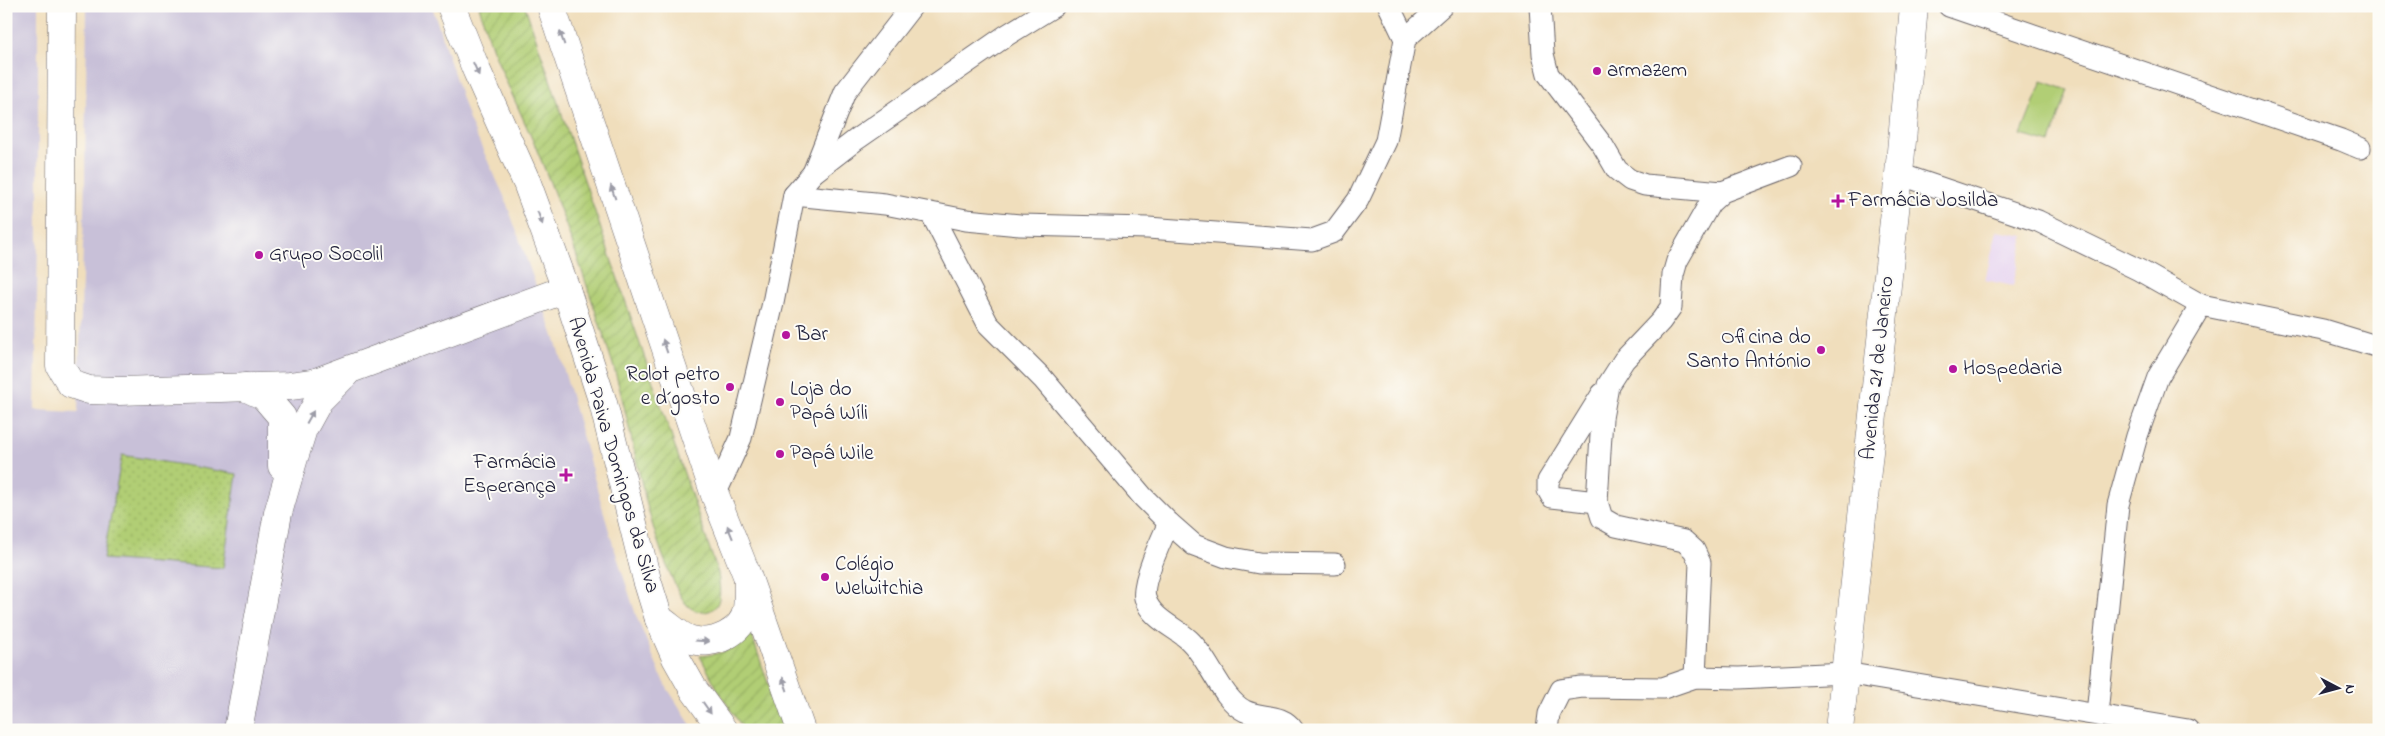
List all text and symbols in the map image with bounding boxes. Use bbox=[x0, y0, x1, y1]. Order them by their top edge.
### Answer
one-way arrow bbox=[557, 30, 565, 45]
place label: armazem bbox=[1607, 56, 1687, 86]
one-way arrow bbox=[473, 62, 481, 76]
marker: armazem bbox=[1591, 65, 1603, 77]
one-way arrow bbox=[609, 184, 617, 199]
place label: Farmácia Josilda bbox=[1847, 186, 1998, 216]
marker: Farmácia Josilda bbox=[1832, 195, 1844, 207]
one-way arrow bbox=[536, 211, 544, 226]
place label: Grupo Socolil bbox=[269, 240, 383, 270]
marker: Grupo Socolil bbox=[253, 249, 265, 261]
street label: Avenida 21 de Janeiro bbox=[1853, 274, 1903, 462]
street label: Avenida Paiva Domingos da Silva bbox=[557, 313, 667, 597]
place label: Bar bbox=[795, 320, 828, 350]
place label: Oficina do Santo António bbox=[1686, 323, 1811, 377]
marker: Bar bbox=[780, 329, 792, 341]
one-way arrow bbox=[661, 338, 669, 353]
marker: Oficina do Santo António bbox=[1815, 344, 1827, 356]
place label: Hospedaria bbox=[1963, 354, 2062, 384]
place label: Rolot petro e d´gosto bbox=[626, 360, 720, 416]
marker: Hospedaria bbox=[1947, 363, 1959, 375]
place label: Loja do Papá Wíli bbox=[790, 375, 868, 429]
marker: Rolot petro e d´gosto bbox=[724, 381, 736, 393]
marker: Loja do Papá Wíli bbox=[774, 396, 786, 408]
one-way arrow bbox=[306, 410, 314, 424]
place label: Papá Wile bbox=[790, 439, 874, 469]
place label: Farmácia Esperança bbox=[463, 448, 556, 502]
marker: Papá Wile bbox=[774, 448, 786, 460]
marker: Farmácia Esperança bbox=[560, 469, 572, 481]
one-way arrow bbox=[726, 525, 733, 540]
place label: Colégio Welwitchia bbox=[835, 550, 923, 604]
marker: Colégio Welwitchia bbox=[819, 571, 831, 583]
one-way arrow bbox=[694, 637, 710, 645]
north arrow bbox=[2312, 664, 2362, 714]
one-way arrow bbox=[781, 676, 788, 691]
text: N bbox=[2339, 683, 2360, 695]
one-way arrow bbox=[702, 701, 712, 715]

